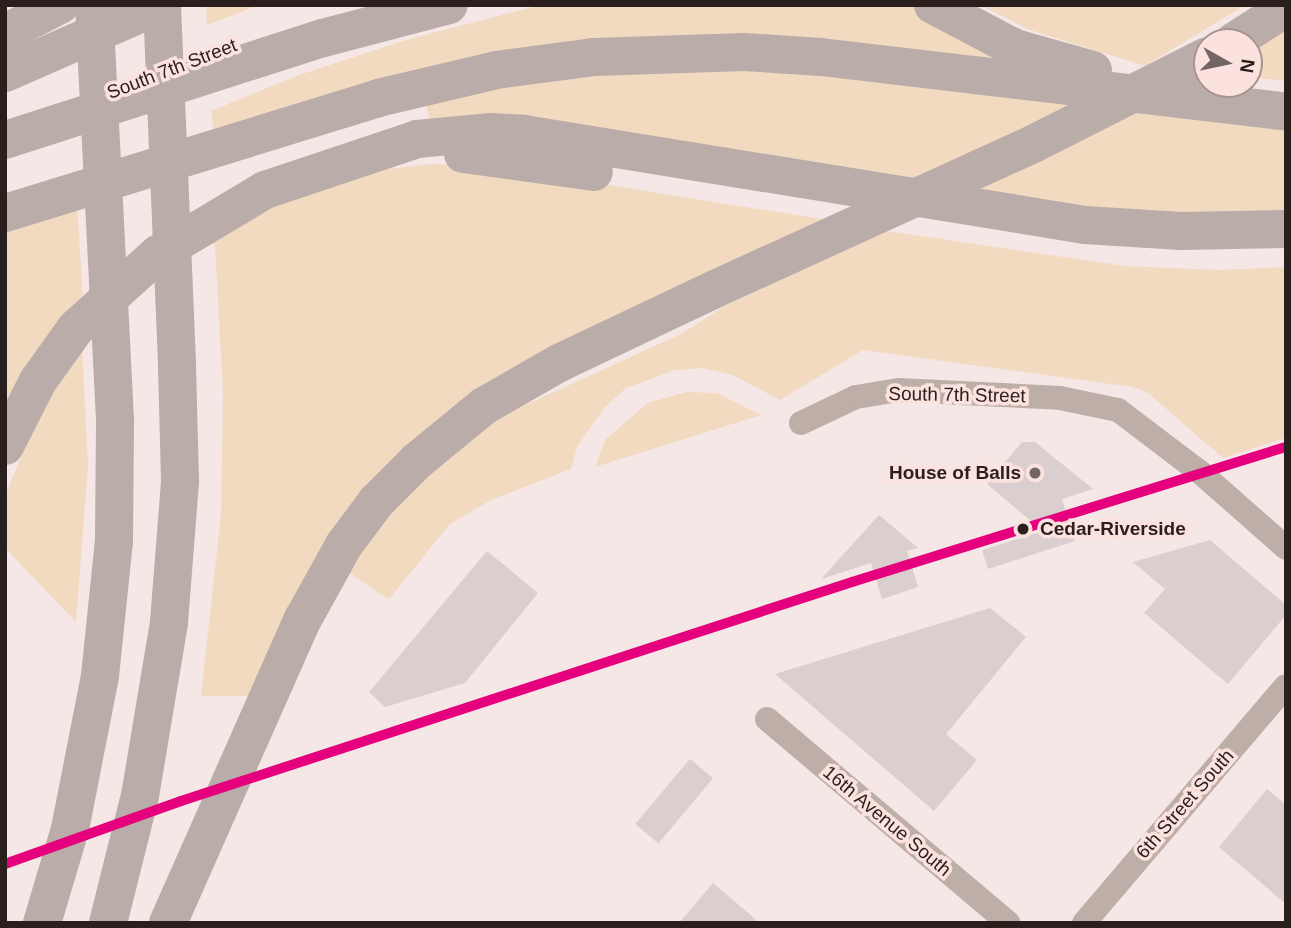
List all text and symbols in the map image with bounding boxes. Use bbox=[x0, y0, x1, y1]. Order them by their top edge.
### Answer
north arrow bbox=[1193, 28, 1263, 98]
street label: South 7th Street bbox=[104, 34, 240, 104]
text: N bbox=[1236, 58, 1259, 74]
street label: South 7th Street bbox=[888, 382, 1026, 408]
place label: House of Balls bbox=[889, 462, 1021, 484]
marker: House of Balls bbox=[1027, 465, 1043, 481]
marker: Cedar-Riverside bbox=[1012, 518, 1034, 540]
place label: Cedar-Riverside bbox=[1040, 518, 1186, 540]
street label: 6th Street South bbox=[1131, 745, 1239, 863]
street label: 16th Avenue South bbox=[818, 760, 956, 882]

